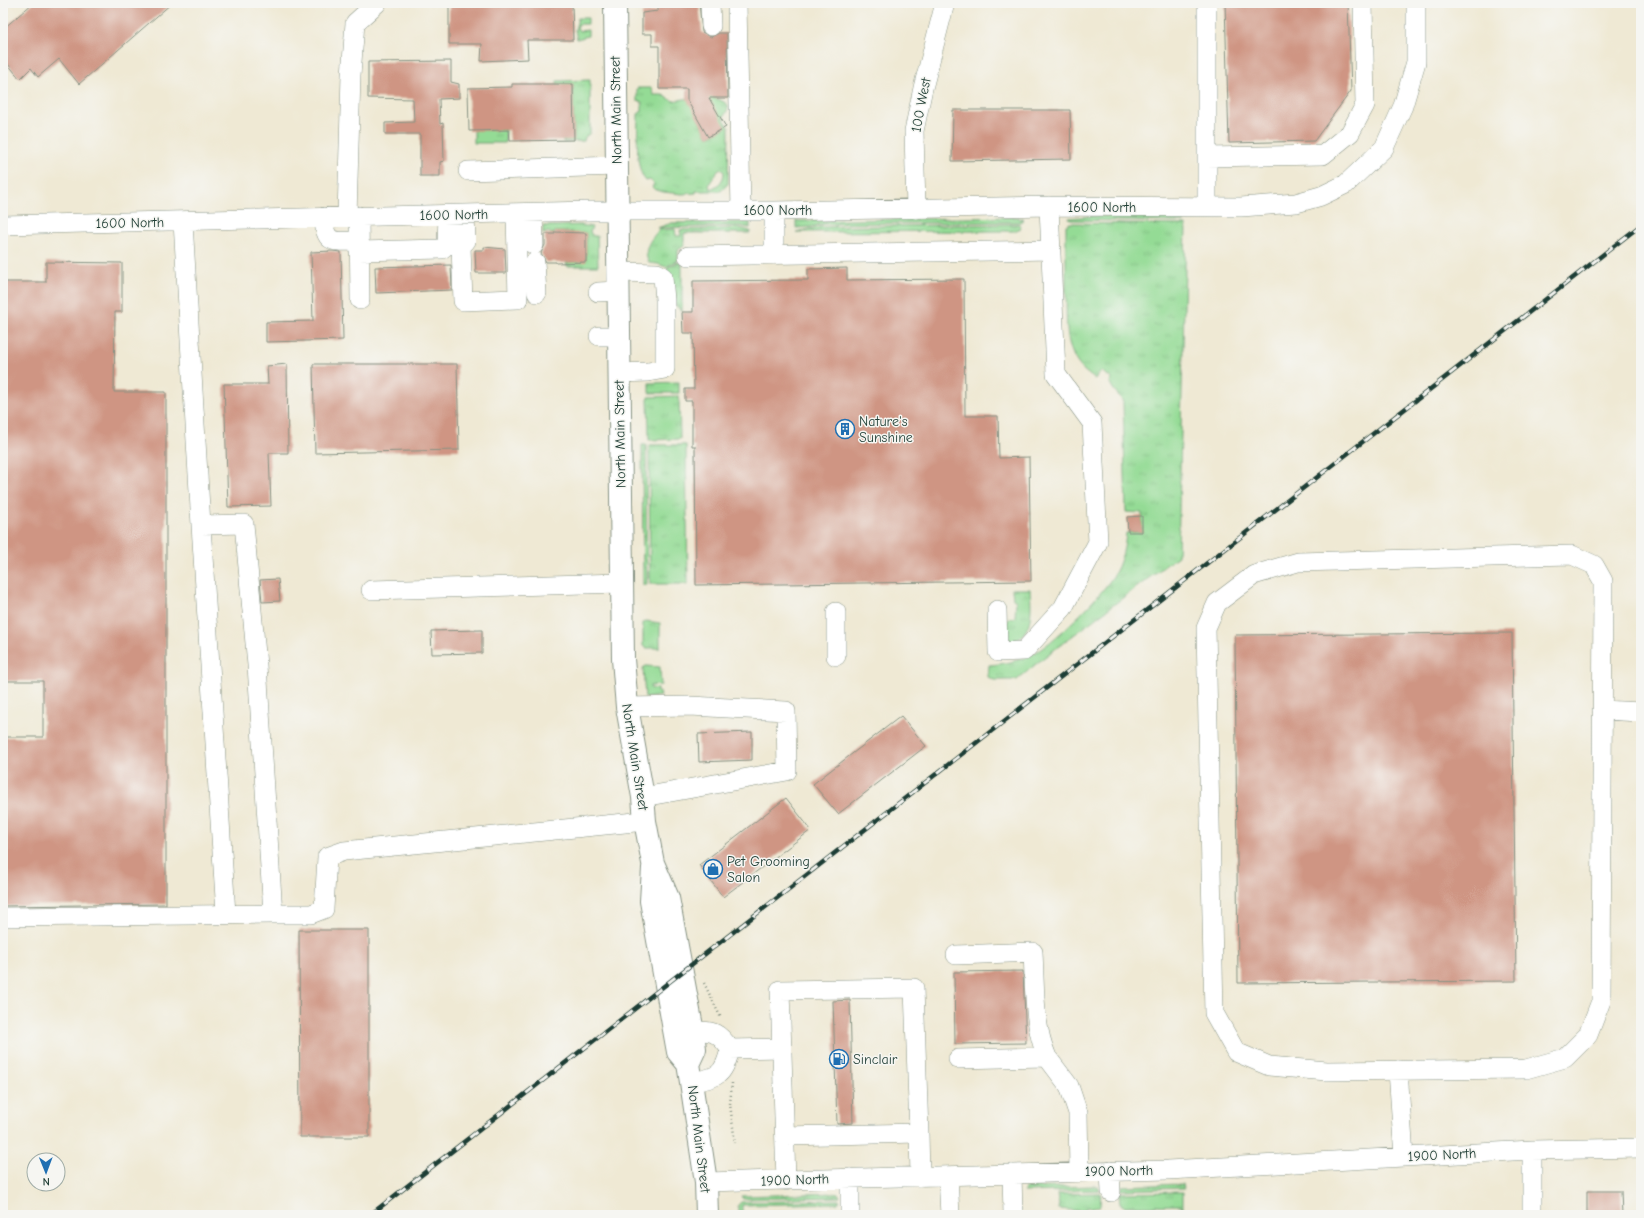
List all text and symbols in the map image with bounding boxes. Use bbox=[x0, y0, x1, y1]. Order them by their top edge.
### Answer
street label: North Main Street bbox=[607, 55, 625, 164]
street label: 100 West bbox=[907, 75, 935, 134]
street label: 1600 North bbox=[1068, 199, 1136, 216]
street label: 1600 North bbox=[744, 202, 812, 219]
street label: 1600 North bbox=[420, 206, 488, 224]
street label: 1600 North bbox=[96, 214, 164, 232]
street label: North Main Street bbox=[611, 379, 629, 488]
place label: Nature's Sunshine bbox=[859, 413, 913, 446]
building icon: Nature's Sunshine bbox=[834, 418, 856, 440]
street label: North Main Street bbox=[618, 702, 652, 813]
place label: Pet Grooming Salon bbox=[727, 853, 810, 886]
shop icon: Pet Grooming Salon bbox=[702, 858, 724, 880]
fuel station icon: Sinclair bbox=[828, 1048, 850, 1070]
place label: Sinclair bbox=[853, 1051, 898, 1068]
street label: North Main Street bbox=[684, 1084, 714, 1195]
street label: 1900 North bbox=[1407, 1145, 1477, 1165]
north arrow bbox=[26, 1152, 66, 1192]
street label: 1900 North bbox=[1085, 1162, 1153, 1180]
street label: 1900 North bbox=[761, 1170, 829, 1190]
text: N bbox=[42, 1175, 50, 1188]

